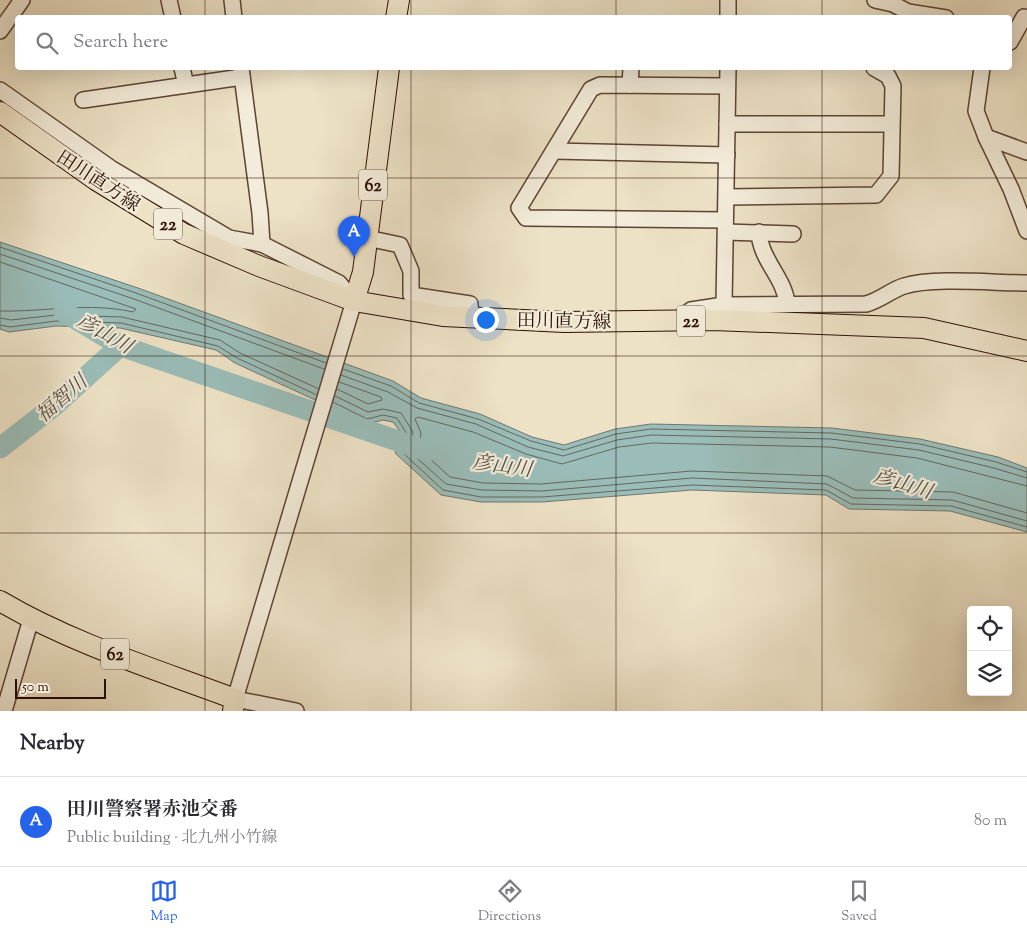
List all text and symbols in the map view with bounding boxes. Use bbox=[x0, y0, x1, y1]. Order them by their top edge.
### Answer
search box bbox=[15, 15, 1012, 70]
icon: search bbox=[33, 29, 61, 57]
text: Search here bbox=[73, 29, 168, 56]
street label: 田川直方線 bbox=[50, 145, 145, 219]
road number: 62 bbox=[359, 170, 387, 200]
road number: 22 bbox=[154, 208, 182, 240]
pin: A bbox=[338, 216, 370, 257]
road number: 22 bbox=[677, 306, 705, 336]
your location bbox=[473, 307, 499, 333]
water label: 彦山川 bbox=[71, 308, 139, 363]
street label: 田川直方線 bbox=[516, 308, 612, 337]
water label: 福智川 bbox=[30, 368, 96, 431]
water label: 彦山川 bbox=[470, 449, 535, 486]
water label: 彦山川 bbox=[869, 463, 937, 509]
map controls bbox=[967, 606, 1012, 696]
button: locate bbox=[967, 606, 1012, 651]
road number: 62 bbox=[101, 639, 129, 670]
button: layers bbox=[967, 651, 1012, 696]
scale bar bbox=[15, 676, 106, 699]
text: 50 m bbox=[22, 678, 49, 698]
text: Nearby bbox=[20, 729, 85, 759]
text: 田川警察署赤池交番 bbox=[67, 797, 238, 824]
text: A bbox=[30, 810, 43, 833]
text: 80 m bbox=[974, 810, 1007, 833]
text: Public building · 北九州小竹線 bbox=[67, 827, 277, 850]
tab: Map bbox=[150, 877, 178, 927]
tab: Directions bbox=[478, 877, 541, 927]
tab: Saved bbox=[841, 877, 877, 927]

